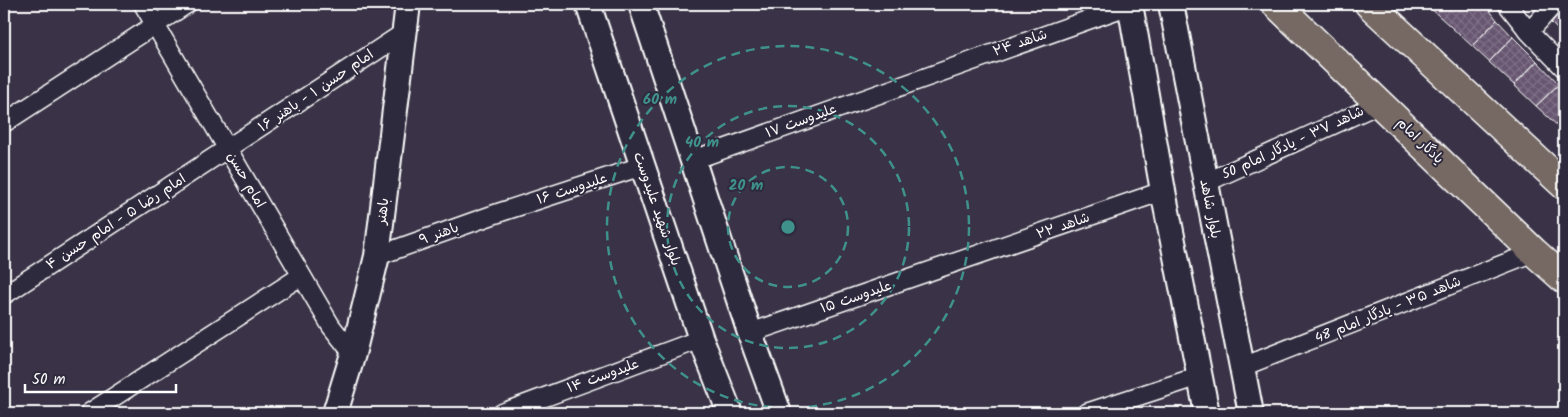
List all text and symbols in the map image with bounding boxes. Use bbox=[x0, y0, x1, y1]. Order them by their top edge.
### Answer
street label: شاهد ۲۴ bbox=[990, 23, 1050, 63]
street label: امام حسن ۱ - باهنر ۱۶ bbox=[254, 44, 378, 138]
text: 60 m bbox=[643, 88, 677, 112]
street label: علیدوست ۱۷ bbox=[762, 98, 840, 144]
street label: شاهد ۳۷ - یادگار امام 50 bbox=[1218, 100, 1368, 186]
street label: یادگار امام bbox=[1391, 113, 1449, 169]
text: 40 m bbox=[685, 131, 719, 155]
street label: امام حسن bbox=[221, 148, 271, 212]
street label: بلوار شهید علیدوست bbox=[627, 149, 687, 269]
street label: علیدوست ۱۶ bbox=[534, 167, 610, 211]
street label: امام رضا ۵ - امام حسن ۴ bbox=[42, 168, 190, 276]
text: 20 m bbox=[729, 174, 763, 198]
street label: بلوار شاهد bbox=[1193, 177, 1227, 241]
street label: باهنر bbox=[370, 197, 396, 226]
street label: شاهد ۲۲ bbox=[1033, 207, 1093, 245]
street label: باهنر ۹ bbox=[416, 217, 462, 251]
centre of rings bbox=[779, 218, 797, 236]
street label: شاهد ۳۵ - یادگار امام 48 bbox=[1312, 271, 1464, 349]
street label: علیدوست ۱۵ bbox=[817, 275, 895, 319]
street label: علیدوست ۱۴ bbox=[564, 353, 642, 399]
scale bar bbox=[25, 362, 176, 394]
text: 50 m bbox=[32, 368, 66, 392]

